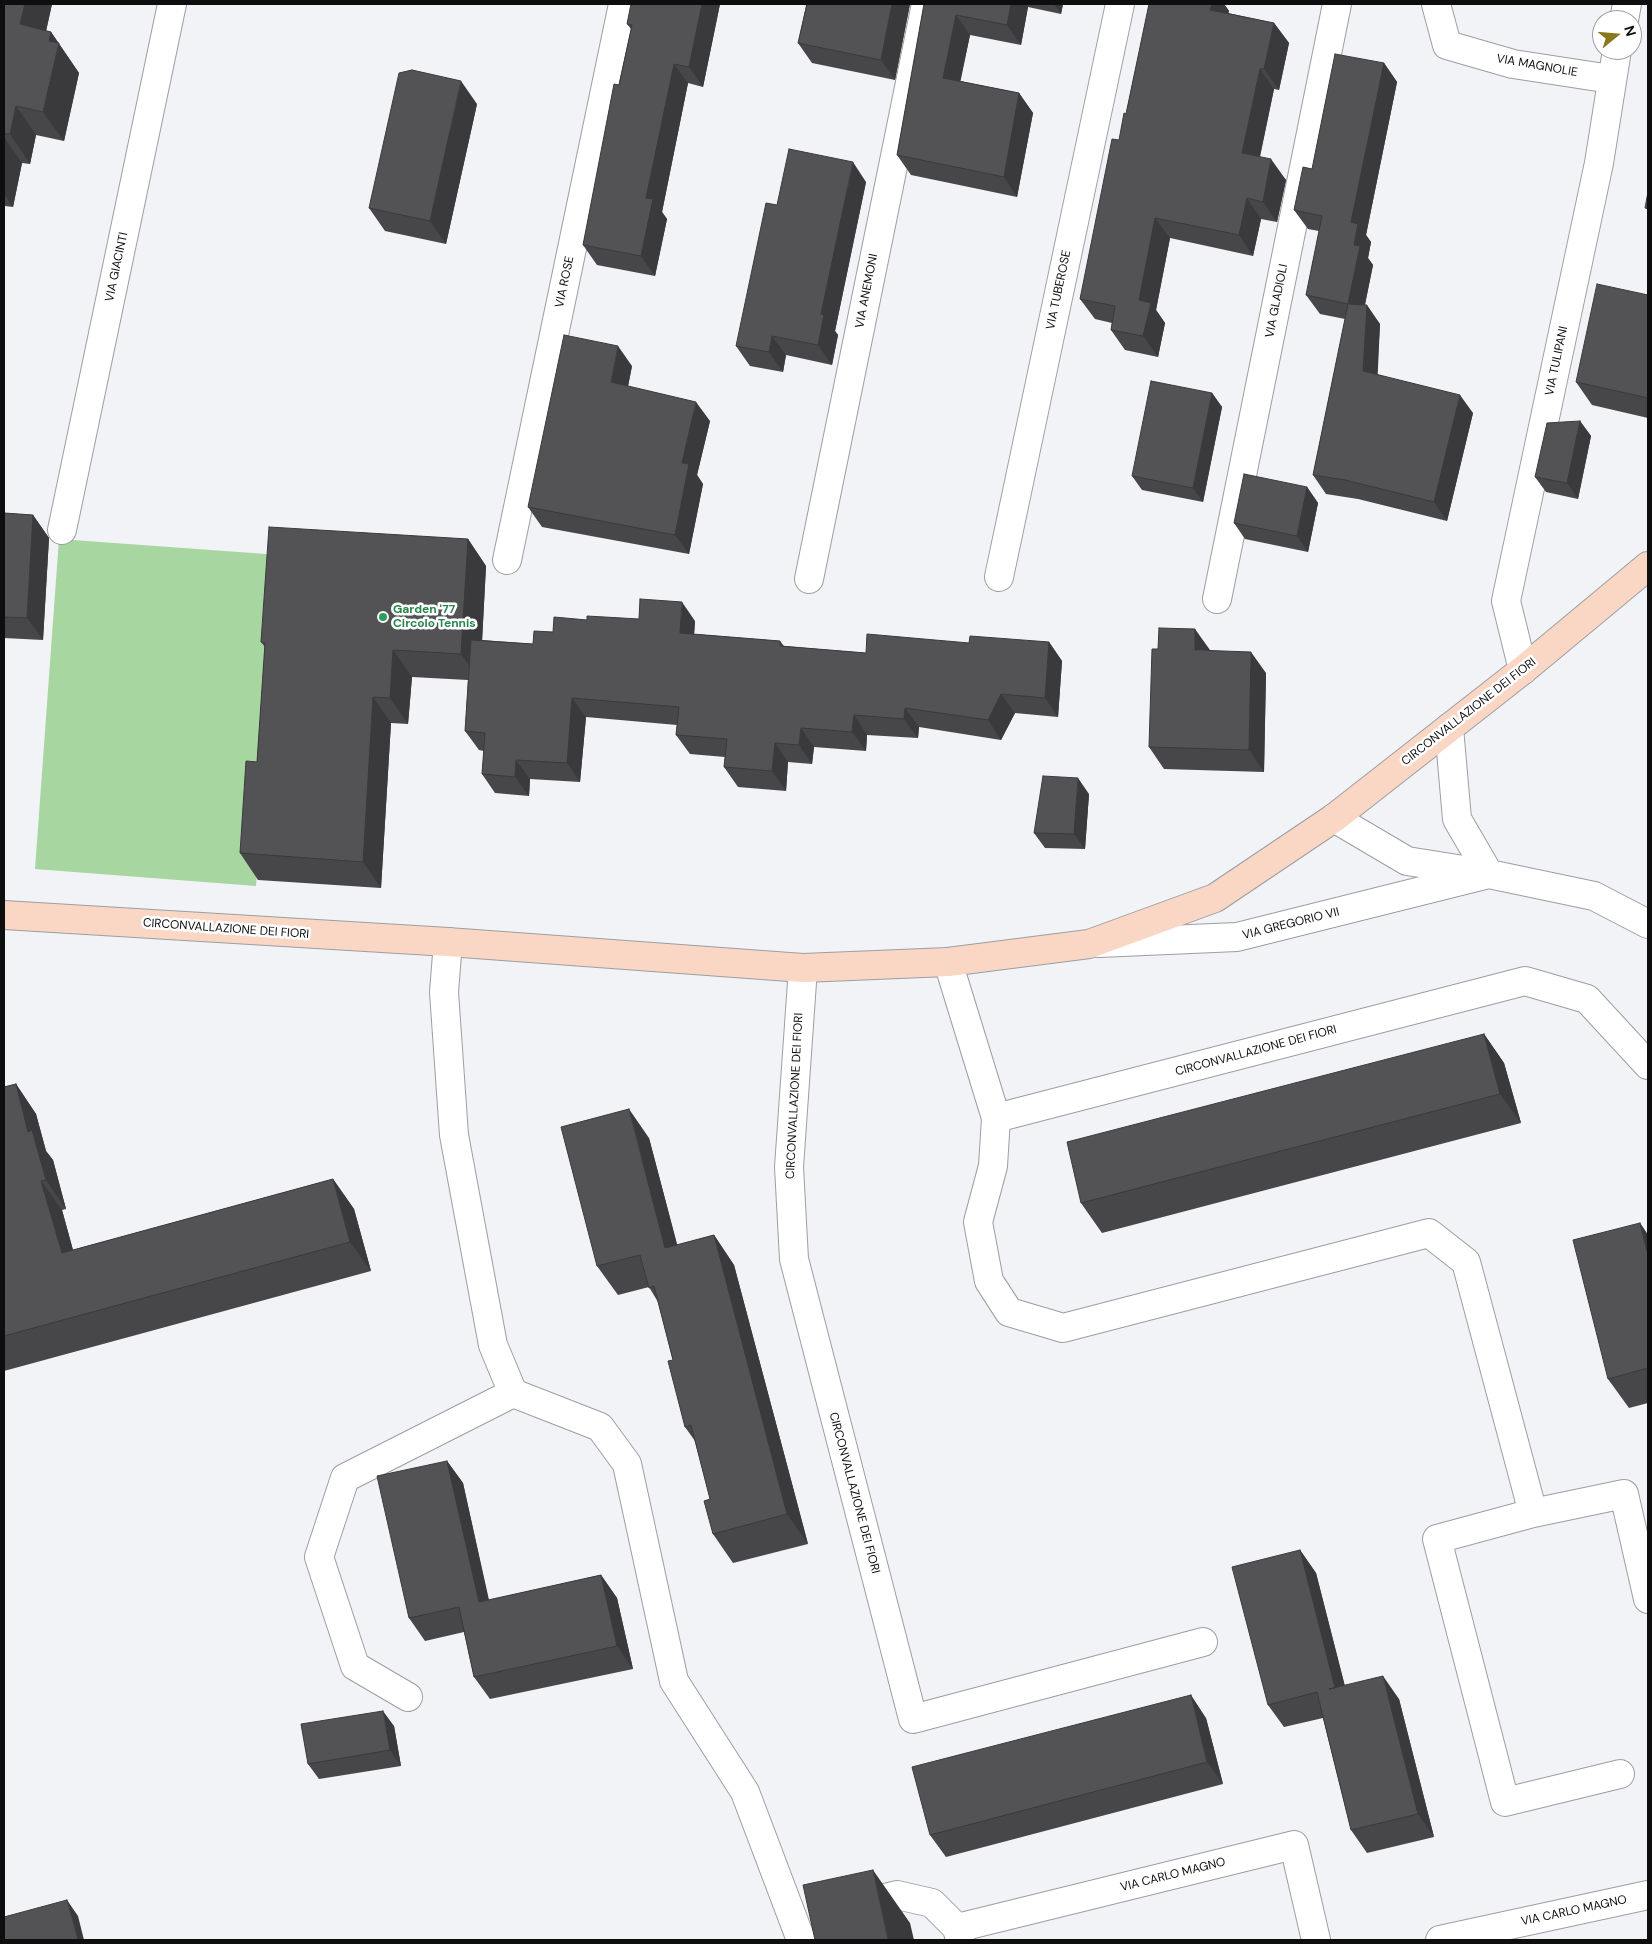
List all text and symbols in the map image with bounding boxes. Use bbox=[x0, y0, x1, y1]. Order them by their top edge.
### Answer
north arrow bbox=[1592, 10, 1642, 60]
text: N bbox=[1620, 23, 1640, 38]
street label: VIA MAGNOLIE bbox=[1495, 52, 1579, 80]
street label: VIA GIACINTI bbox=[103, 231, 131, 303]
street label: VIA TUBEROSE bbox=[1044, 249, 1074, 331]
street label: VIA ANEMONI bbox=[853, 253, 881, 329]
street label: VIA ROSE bbox=[553, 255, 577, 309]
street label: VIA GLADIOLI bbox=[1263, 263, 1291, 339]
street label: VIA TULIPANI bbox=[1543, 325, 1571, 397]
place label: Garden '77 Circolo Tennis bbox=[393, 603, 476, 631]
marker: Garden '77 Circolo Tennis bbox=[377, 611, 389, 623]
street label: CIRCONVALLAZIONE DEI FIORI bbox=[1399, 655, 1539, 769]
street label: VIA GREGORIO VII bbox=[1241, 905, 1341, 943]
street label: CIRCONVALLAZIONE DEI FIORI bbox=[142, 916, 310, 942]
street label: CIRCONVALLAZIONE DEI FIORI bbox=[783, 1012, 807, 1180]
street label: CIRCONVALLAZIONE DEI FIORI bbox=[1174, 1022, 1338, 1080]
street label: CIRCONVALLAZIONE DEI FIORI bbox=[825, 1411, 883, 1575]
street label: VIA CARLO MAGNO bbox=[1119, 1855, 1227, 1895]
street label: VIA CARLO MAGNO bbox=[1520, 1893, 1628, 1929]

